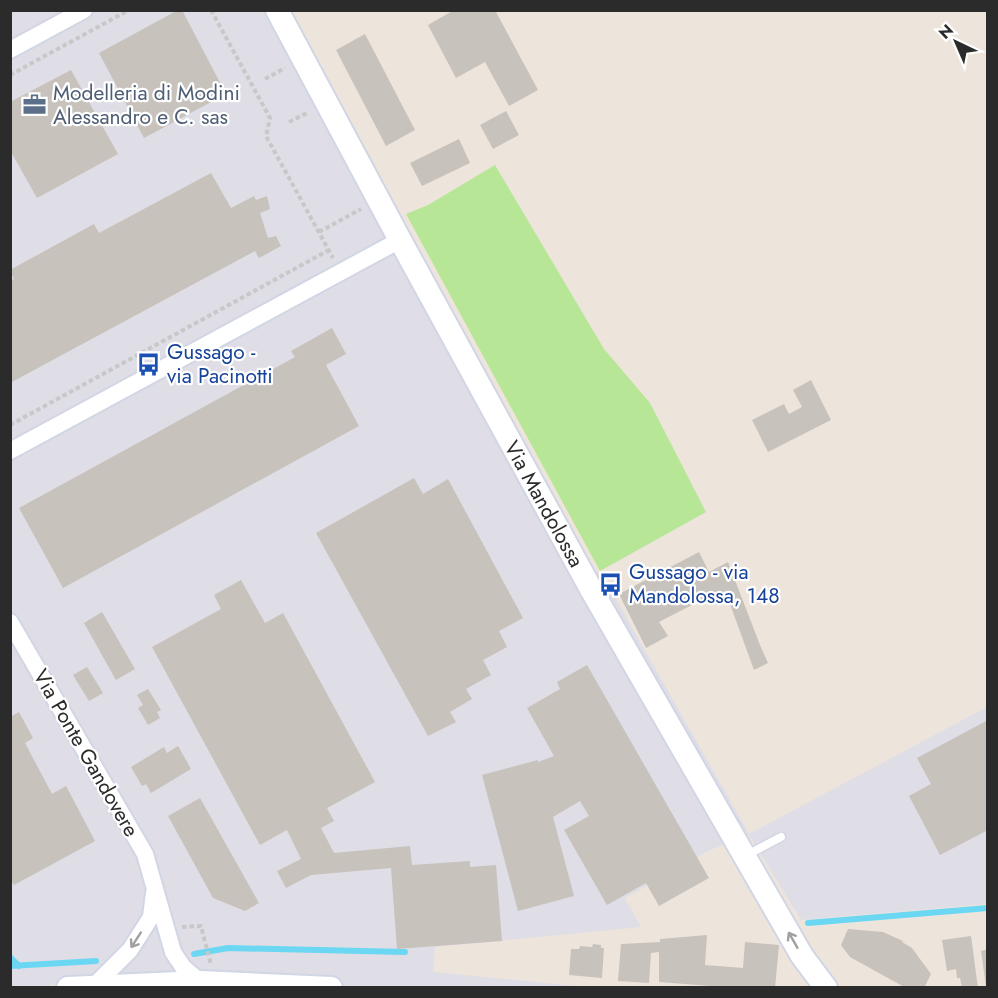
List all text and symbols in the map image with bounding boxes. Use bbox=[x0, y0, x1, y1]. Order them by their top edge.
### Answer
north arrow bbox=[926, 12, 986, 72]
text: N bbox=[933, 19, 958, 44]
place label: Modelleria di Modini Alessandro e C. sas bbox=[53, 78, 240, 132]
office icon: Modelleria di Modini Alessandro e C. sas bbox=[22, 92, 48, 118]
place label: Gussago - via Pacinotti bbox=[167, 337, 273, 391]
bus stop icon: Gussago - via Pacinotti bbox=[136, 351, 162, 377]
street label: Via Mandolossa bbox=[497, 435, 591, 573]
place label: Gussago - via Mandolossa, 148 bbox=[629, 557, 780, 611]
bus stop icon: Gussago - via Mandolossa, 148 bbox=[598, 571, 624, 597]
street label: Via Ponte Gandovere bbox=[26, 664, 146, 843]
one-way arrow bbox=[130, 932, 143, 949]
one-way arrow bbox=[787, 932, 799, 949]

